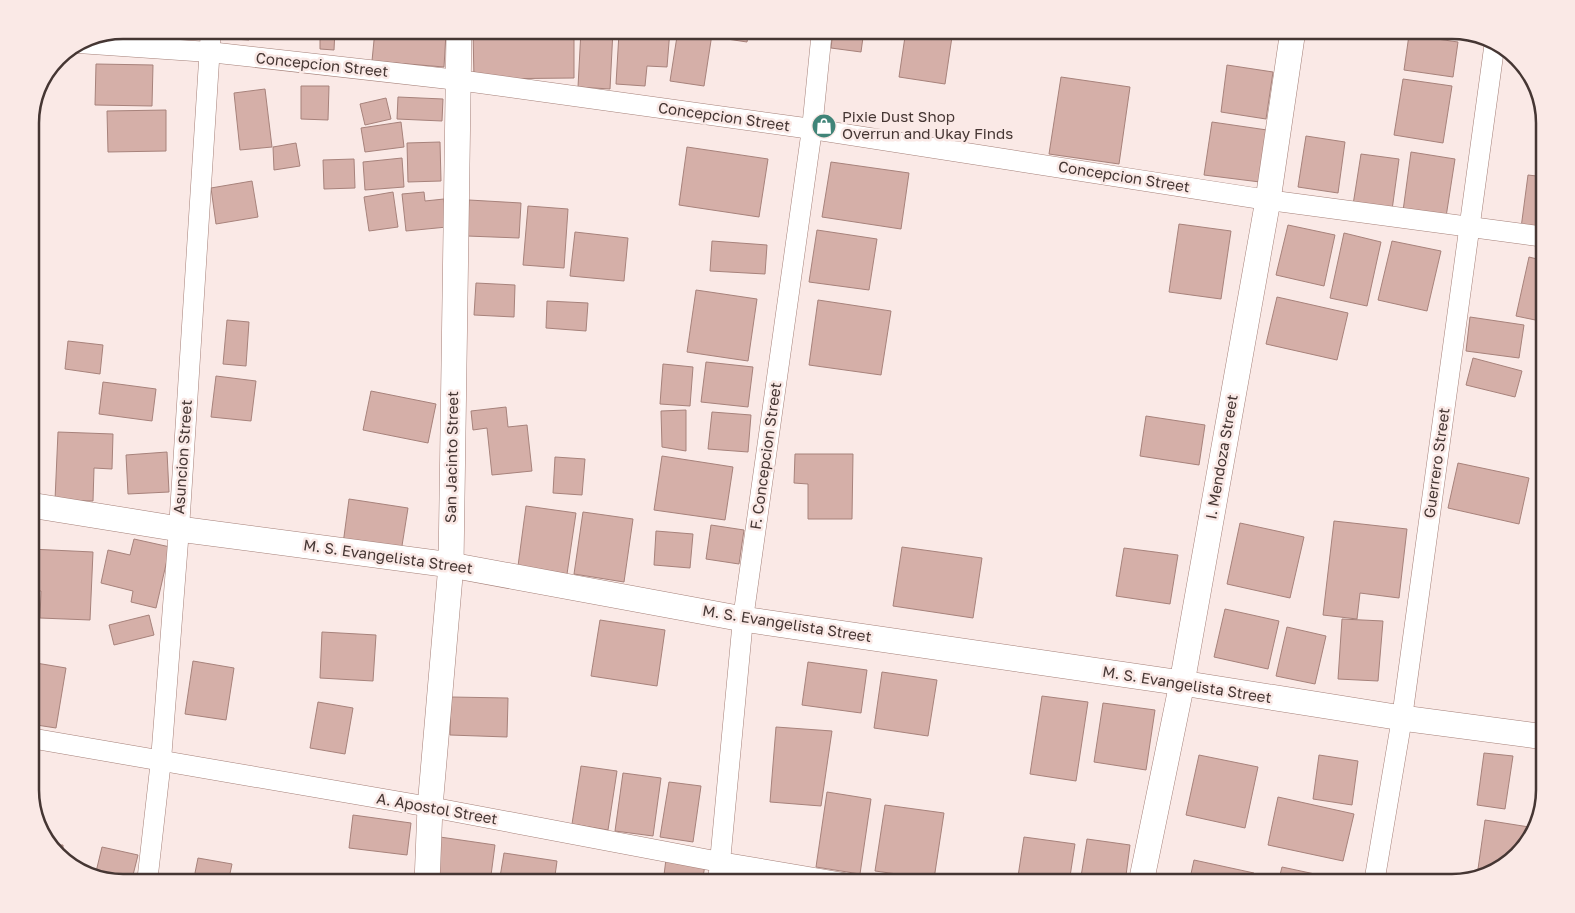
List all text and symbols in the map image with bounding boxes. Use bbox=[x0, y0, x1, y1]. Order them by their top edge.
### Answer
street label: Concepcion Street bbox=[255, 48, 389, 80]
street label: Concepcion Street bbox=[657, 98, 791, 134]
place label: Pixie Dust Shop Overrun and Ukay Finds bbox=[842, 107, 1013, 142]
shop icon: Pixie Dust Shop Overrun and Ukay Finds bbox=[811, 113, 837, 139]
street label: Concepcion Street bbox=[1057, 157, 1191, 195]
street label: F. Concepcion Street bbox=[746, 381, 784, 531]
street label: San Jacinto Street bbox=[441, 391, 461, 523]
street label: I. Mendoza Street bbox=[1201, 393, 1241, 521]
street label: Asuncion Street bbox=[169, 399, 195, 515]
street label: Guerrero Street bbox=[1419, 406, 1453, 519]
street label: M. S. Evangelista Street bbox=[302, 535, 474, 577]
street label: M. S. Evangelista Street bbox=[701, 601, 873, 645]
street label: M. S. Evangelista Street bbox=[1101, 662, 1273, 706]
street label: A. Apostol Street bbox=[375, 789, 499, 828]

